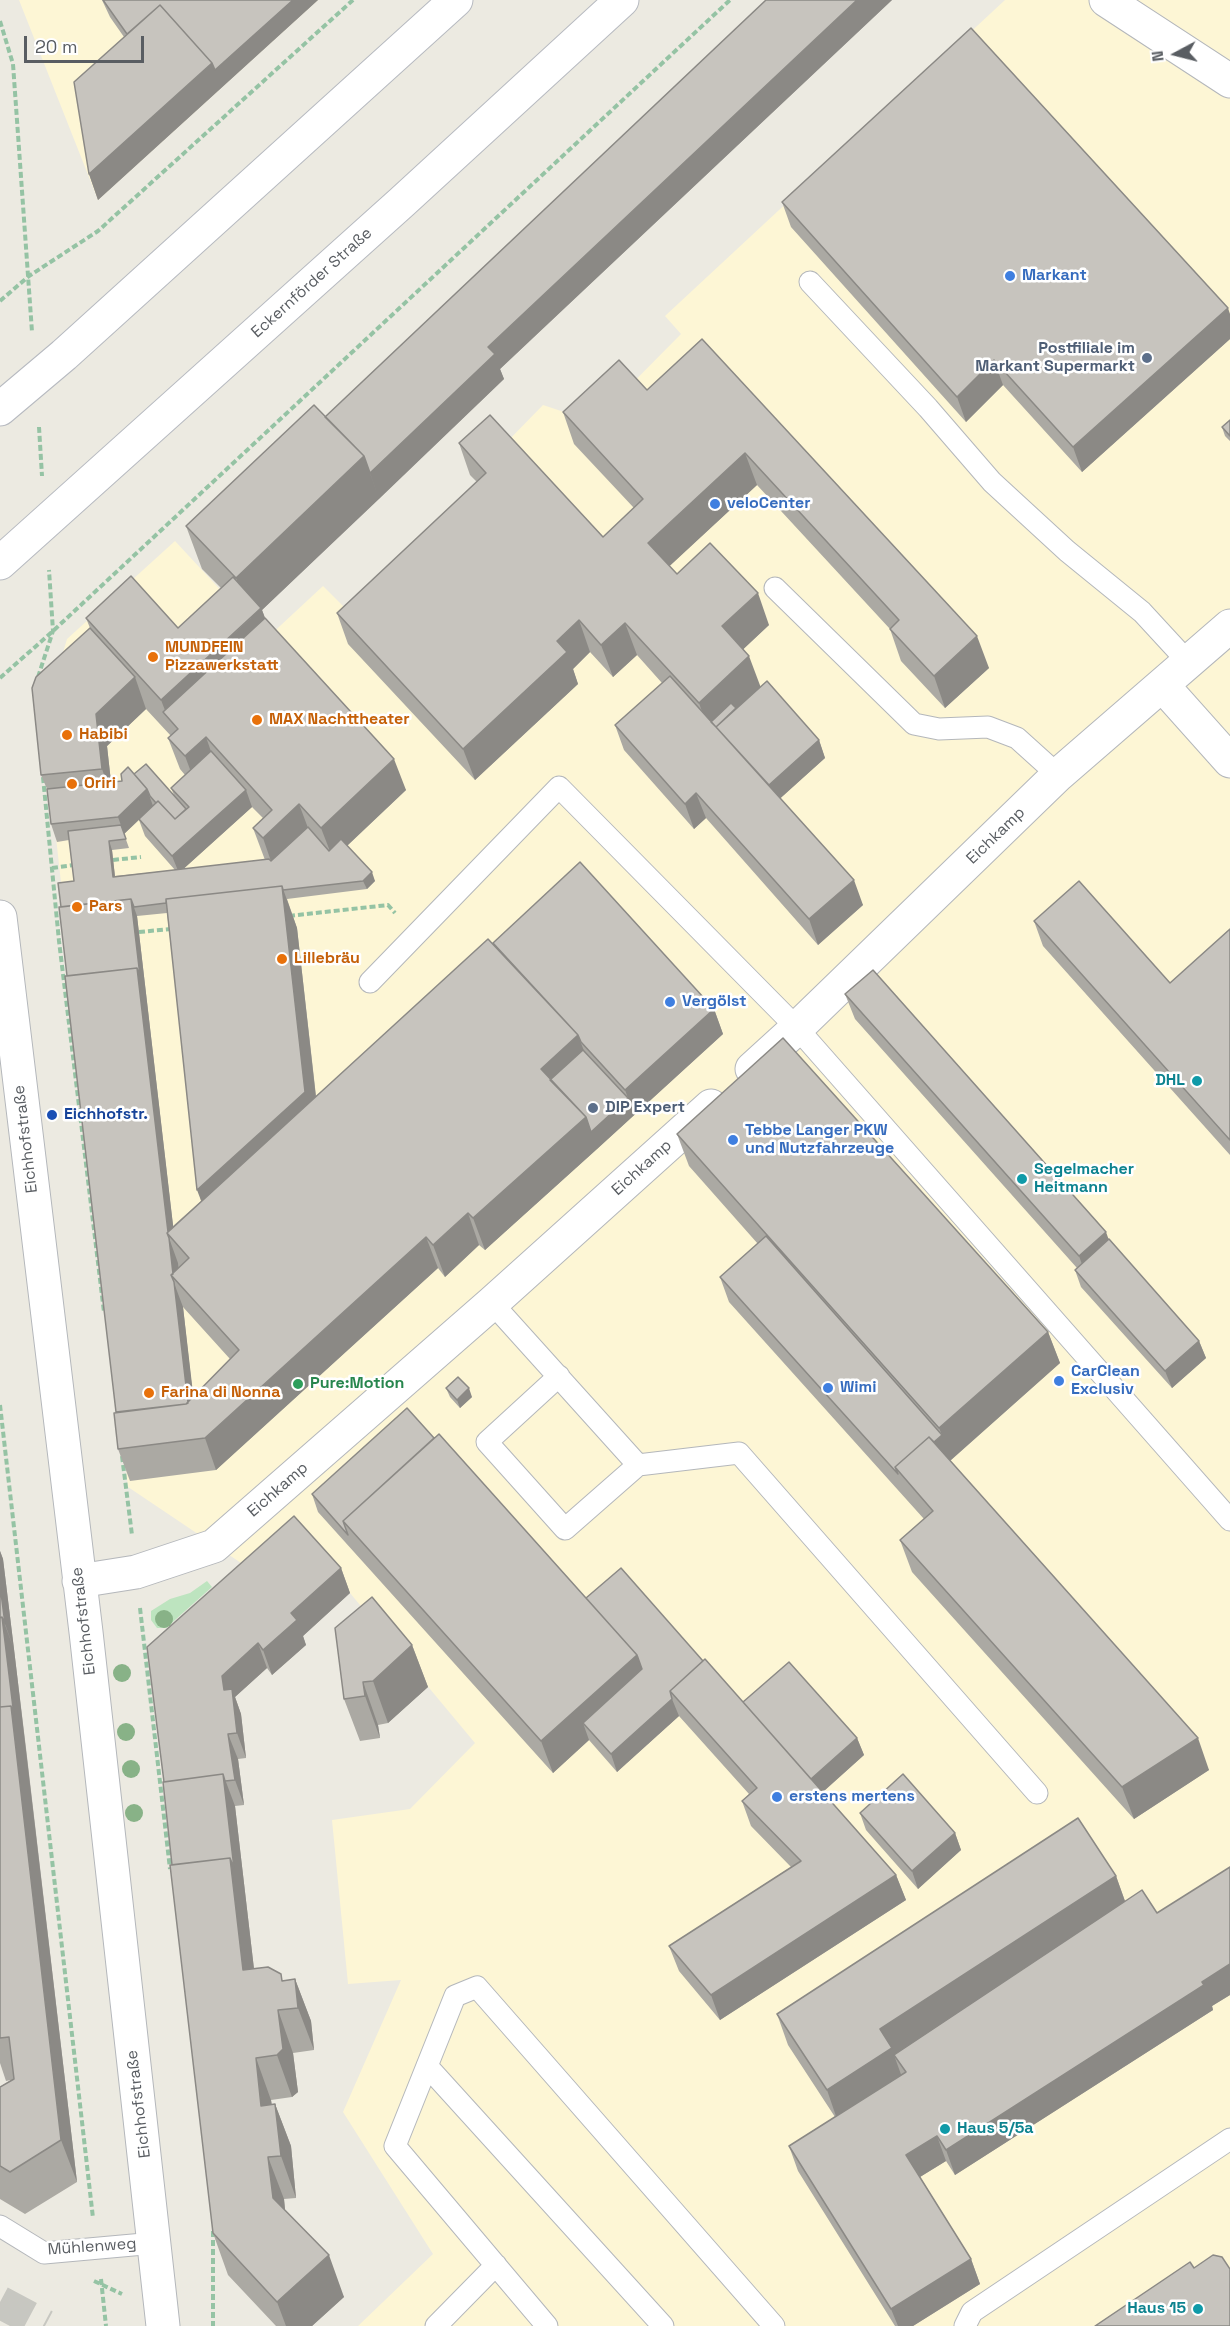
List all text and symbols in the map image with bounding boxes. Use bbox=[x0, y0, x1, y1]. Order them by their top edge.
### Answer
scale bar bbox=[27, 24, 147, 62]
north arrow bbox=[1146, 24, 1206, 84]
text: 20 m bbox=[35, 35, 78, 58]
text: N bbox=[1147, 50, 1169, 63]
street label: Eckernförder Straße bbox=[248, 224, 376, 342]
place label: Markant bbox=[1022, 266, 1087, 286]
marker: Markant bbox=[1003, 269, 1017, 283]
place label: Postfiliale im Markant Supermarkt bbox=[975, 339, 1135, 377]
marker: Postfiliale im Markant Supermarkt bbox=[1140, 351, 1154, 365]
place label: veloCenter bbox=[727, 494, 811, 514]
marker: veloCenter bbox=[708, 497, 722, 511]
place label: MUNDFEIN Pizzawerkstatt bbox=[165, 638, 279, 676]
marker: MUNDFEIN Pizzawerkstatt bbox=[146, 650, 160, 664]
place label: MAX Nachttheater bbox=[269, 710, 410, 730]
marker: MAX Nachttheater bbox=[250, 713, 264, 727]
place label: Habibi bbox=[79, 725, 128, 745]
marker: Habibi bbox=[60, 728, 74, 742]
place label: Oriri bbox=[84, 774, 116, 794]
marker: Oriri bbox=[65, 777, 79, 791]
street label: Eichkamp bbox=[963, 803, 1029, 869]
place label: Pars bbox=[89, 897, 122, 917]
marker: Pars bbox=[70, 900, 84, 914]
place label: Lillebräu bbox=[294, 949, 360, 969]
marker: Lillebräu bbox=[275, 952, 289, 966]
place label: Vergölst bbox=[682, 992, 746, 1012]
marker: Vergölst bbox=[663, 995, 677, 1009]
place label: DHL bbox=[1155, 1071, 1185, 1091]
marker: DHL bbox=[1190, 1074, 1204, 1088]
street label: Eichhofstraße bbox=[10, 1084, 42, 1194]
place label: DIP Expert bbox=[605, 1098, 685, 1118]
marker: DIP Expert bbox=[586, 1101, 600, 1115]
place label: Eichhofstr. bbox=[64, 1105, 148, 1125]
marker: Eichhofstr. bbox=[45, 1108, 59, 1122]
place label: Tebbe Langer PKW und Nutzfahrzeuge bbox=[745, 1121, 894, 1159]
marker: Tebbe Langer PKW und Nutzfahrzeuge bbox=[726, 1133, 740, 1147]
street label: Eichkamp bbox=[608, 1136, 676, 1200]
place label: Segelmacher Heitmann bbox=[1034, 1160, 1134, 1198]
marker: Segelmacher Heitmann bbox=[1015, 1172, 1029, 1186]
place label: CarClean Exclusiv bbox=[1071, 1362, 1140, 1400]
place label: Pure:Motion bbox=[310, 1374, 404, 1394]
marker: CarClean Exclusiv bbox=[1052, 1374, 1066, 1388]
marker: Pure:Motion bbox=[291, 1377, 305, 1391]
place label: Wimi bbox=[840, 1378, 877, 1398]
marker: Wimi bbox=[821, 1381, 835, 1395]
place label: Farina di Nonna bbox=[161, 1383, 280, 1403]
marker: Farina di Nonna bbox=[142, 1386, 156, 1400]
street label: Eichkamp bbox=[244, 1458, 312, 1522]
street label: Eichhofstraße bbox=[68, 1566, 100, 1676]
place label: erstens mertens bbox=[789, 1787, 915, 1807]
marker: erstens mertens bbox=[770, 1790, 784, 1804]
street label: Eichhofstraße bbox=[123, 2049, 155, 2159]
place label: Haus 5/5a bbox=[957, 2119, 1033, 2139]
marker: Haus 5/5a bbox=[938, 2122, 952, 2136]
street label: Mühlenweg bbox=[47, 2234, 137, 2260]
place label: Haus 15 bbox=[1127, 2299, 1186, 2319]
marker: Haus 15 bbox=[1191, 2302, 1205, 2316]

